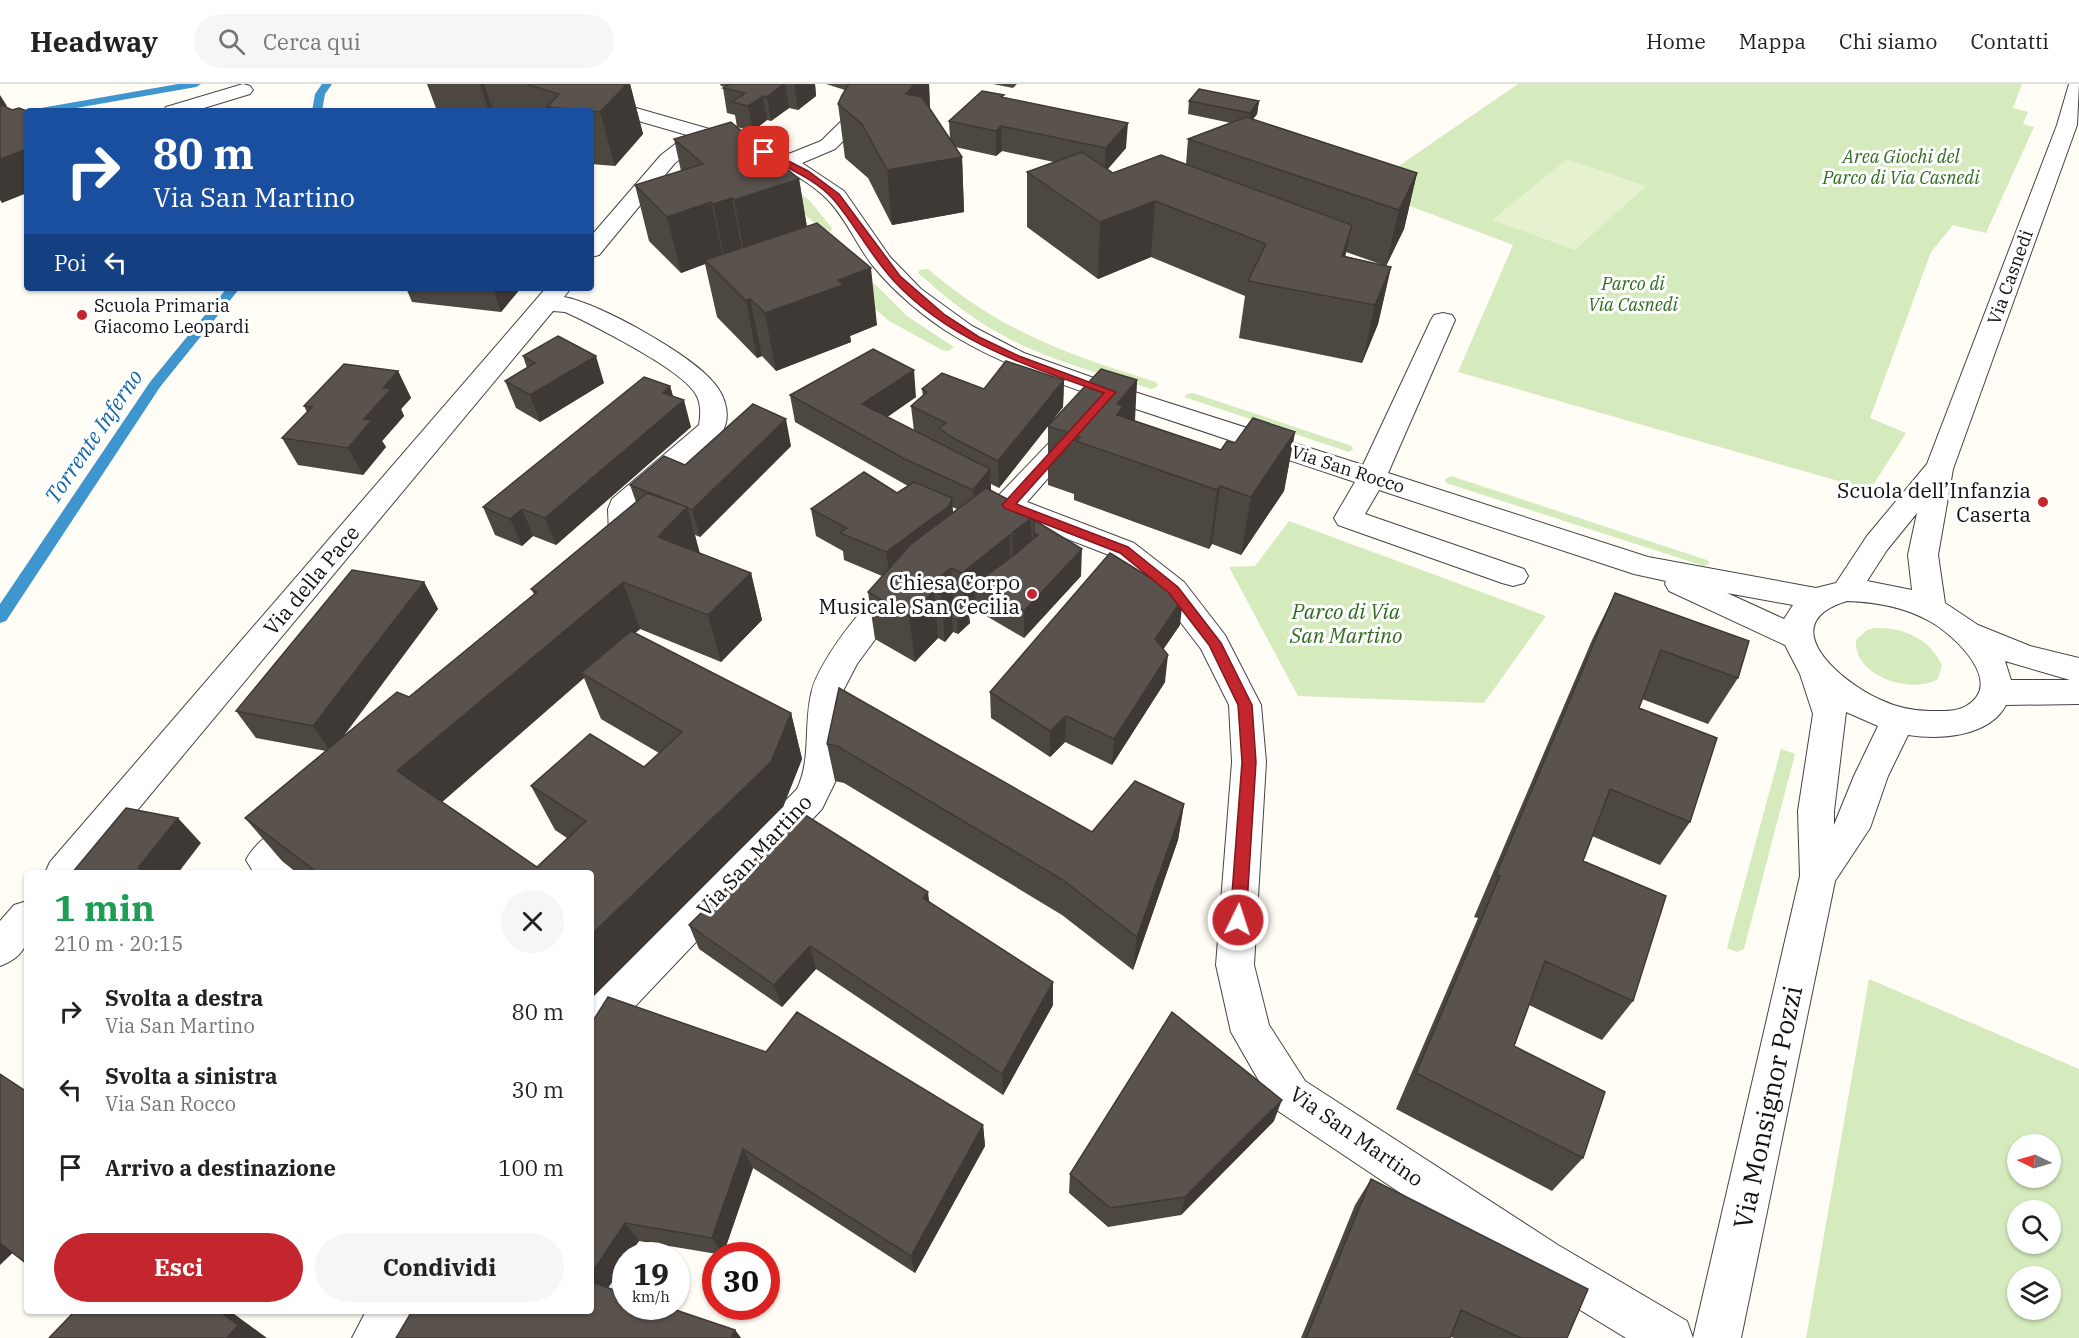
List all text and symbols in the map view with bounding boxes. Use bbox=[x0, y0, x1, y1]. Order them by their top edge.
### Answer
search box bbox=[194, 14, 614, 68]
text: Headway bbox=[30, 23, 158, 60]
icon: search bbox=[215, 25, 248, 58]
text: Cerca qui bbox=[263, 27, 361, 56]
text: Home bbox=[1646, 27, 1706, 55]
text: Mappa bbox=[1739, 27, 1806, 55]
text: Chi siamo bbox=[1839, 27, 1937, 55]
text: Contatti bbox=[1970, 27, 2049, 55]
text: 80 m bbox=[153, 126, 254, 181]
pin bbox=[738, 126, 789, 177]
icon: right bbox=[54, 132, 132, 210]
icon: arrive bbox=[747, 135, 780, 168]
park label: Area Giochi del Parco di Via Casnedi bbox=[1821, 145, 1980, 189]
text: Via San Martino bbox=[153, 179, 355, 214]
street label: Via Casnedi bbox=[1982, 226, 2038, 328]
icon: left bbox=[99, 246, 132, 279]
text: Poi bbox=[54, 248, 87, 277]
park label: Parco di Via Casnedi bbox=[1588, 272, 1679, 316]
place label: Scuola Primaria Giacomo Leopardi bbox=[94, 294, 250, 338]
marker: Scuola Primaria Giacomo Leopardi bbox=[75, 308, 89, 322]
water label: Torrente Inferno bbox=[37, 363, 149, 509]
street label: Via San Rocco bbox=[1288, 440, 1408, 498]
place label: Scuola dell’Infanzia Caserta bbox=[1837, 476, 2031, 528]
marker: Scuola dell’Infanzia Caserta bbox=[2036, 495, 2050, 509]
street label: Via della Pace bbox=[257, 519, 365, 641]
place label: Chiesa Corpo Musicale San Cecilia bbox=[819, 568, 1020, 620]
marker: Chiesa Corpo Musicale San Cecilia bbox=[1025, 587, 1039, 601]
park label: Parco di Via San Martino bbox=[1289, 597, 1402, 649]
street label: Via San Martino bbox=[690, 788, 818, 922]
text: 1 min bbox=[54, 884, 155, 931]
position arrow bbox=[1206, 888, 1270, 952]
button: close bbox=[501, 890, 564, 953]
text: 210 m · 20:15 bbox=[54, 930, 183, 957]
street label: Via Monsignor Pozzi bbox=[1725, 982, 1809, 1232]
text: Svolta a destra bbox=[105, 983, 263, 1012]
icon: right bbox=[54, 995, 87, 1028]
text: 80 m bbox=[512, 997, 564, 1026]
text: Via San Martino bbox=[105, 1012, 255, 1039]
text: Svolta a sinistra bbox=[105, 1061, 278, 1090]
icon: left bbox=[54, 1073, 87, 1106]
text: 30 m bbox=[512, 1075, 564, 1104]
street label: Via San Martino bbox=[1285, 1079, 1429, 1193]
text: Via San Rocco bbox=[105, 1090, 236, 1117]
north arrow bbox=[2007, 1134, 2061, 1188]
map controls bbox=[2007, 1134, 2061, 1320]
icon: arrive bbox=[54, 1151, 87, 1184]
text: Arrivo a destinazione bbox=[105, 1153, 336, 1182]
text: 100 m bbox=[498, 1153, 564, 1182]
button: search bbox=[2007, 1200, 2061, 1254]
button: Esci bbox=[54, 1233, 303, 1302]
button: Condividi bbox=[315, 1233, 564, 1302]
speed limit sign: 30 bbox=[702, 1242, 780, 1320]
text: 19 bbox=[633, 1254, 669, 1293]
button: layers bbox=[2007, 1266, 2061, 1320]
text: km/h bbox=[632, 1287, 670, 1306]

